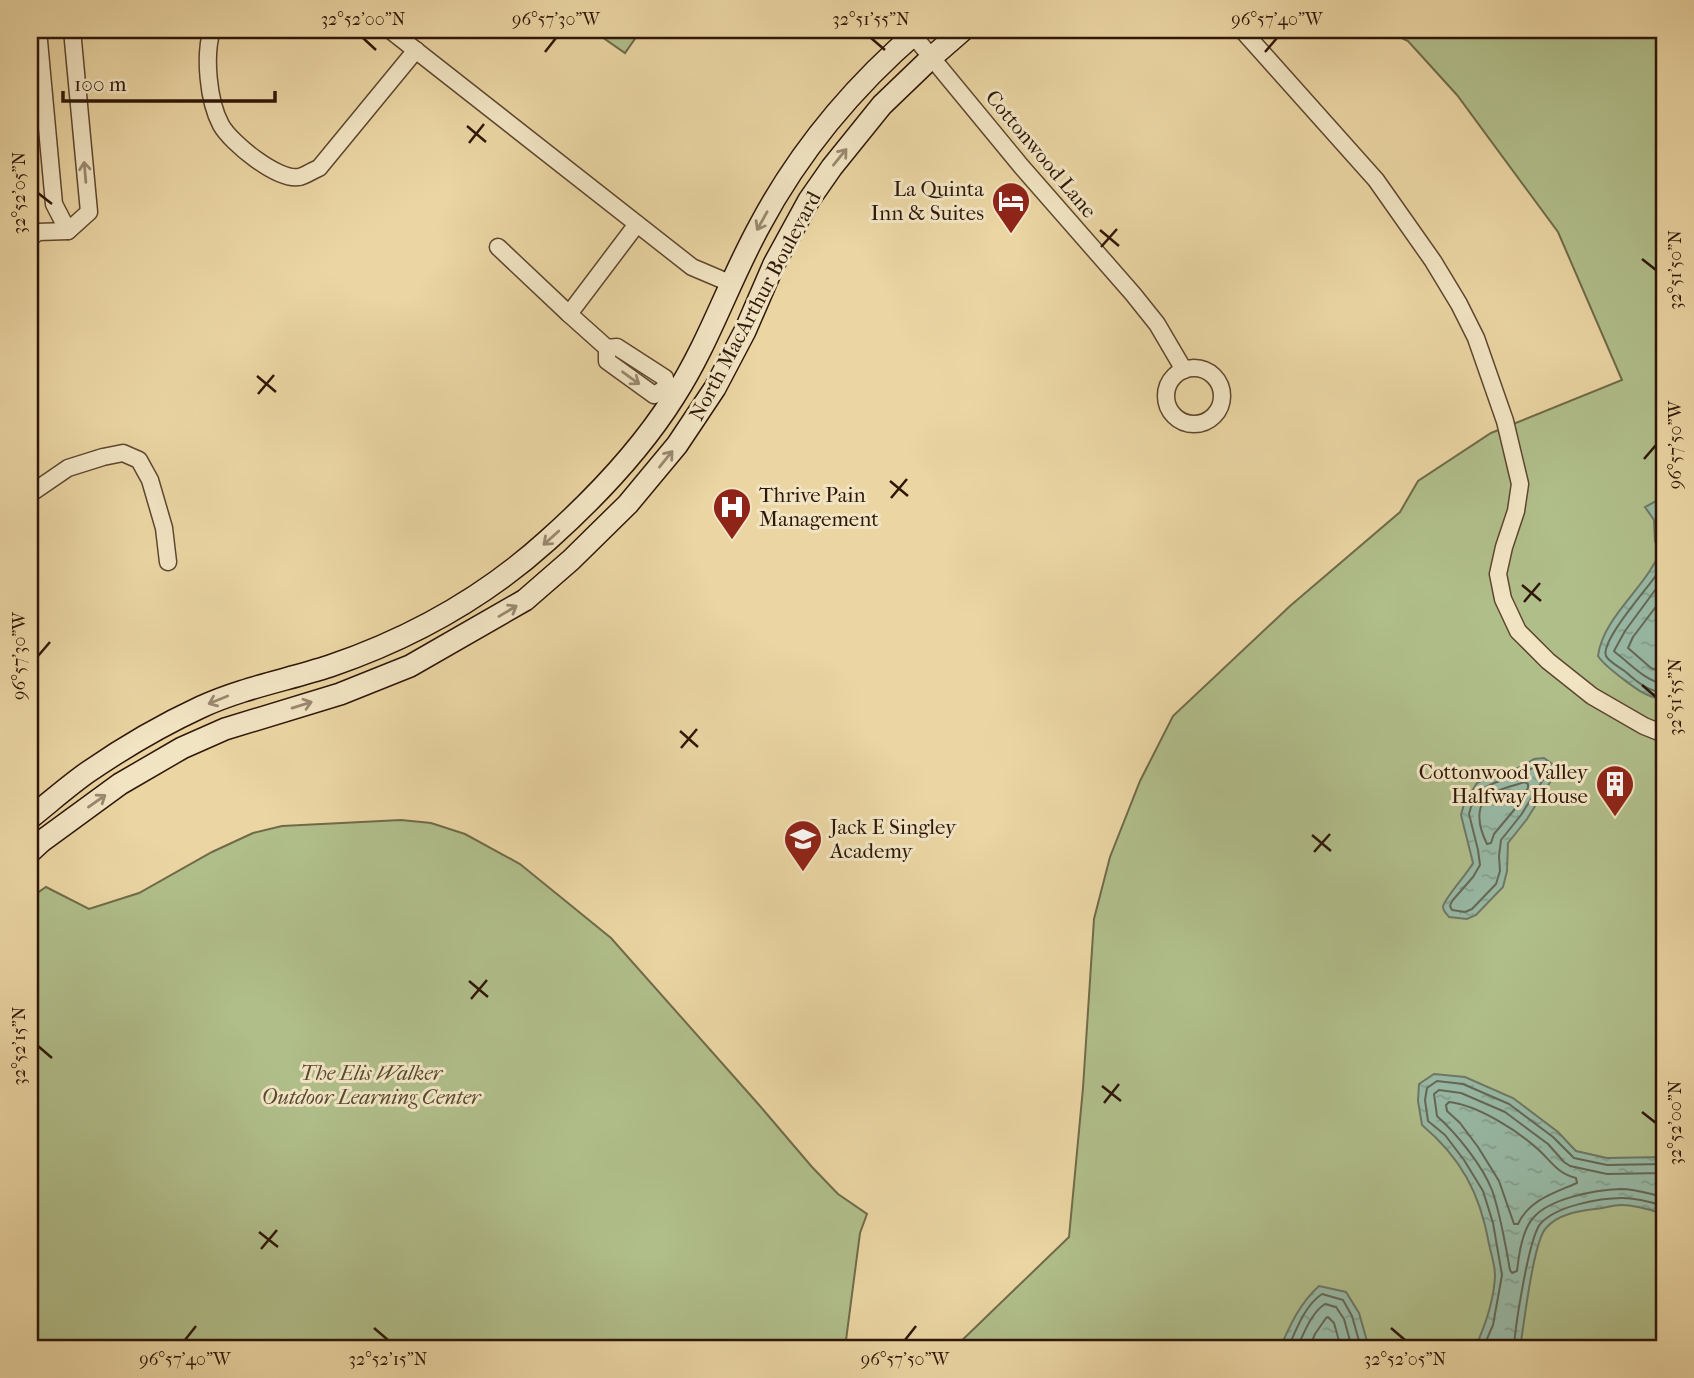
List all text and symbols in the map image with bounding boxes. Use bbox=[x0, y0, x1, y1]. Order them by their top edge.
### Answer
text: 32°52'00"N bbox=[321, 9, 406, 30]
text: 96°57'30"W bbox=[512, 9, 601, 30]
text: 32°51'55"N bbox=[832, 9, 910, 30]
text: 96°57'40"W bbox=[1231, 9, 1324, 30]
scale bar bbox=[63, 60, 275, 104]
text: 100 m bbox=[74, 72, 127, 96]
street label: Cottonwood Lane bbox=[981, 85, 1101, 223]
one-way arrow bbox=[832, 149, 848, 167]
text: 32°52'05"N bbox=[9, 151, 30, 234]
one-way arrow bbox=[79, 161, 92, 184]
place label: La Quinta Inn & Suites bbox=[871, 177, 984, 225]
hotel icon: La Quinta Inn & Suites bbox=[990, 180, 1032, 235]
street label: North MacArthur Boulevard bbox=[684, 187, 826, 425]
one-way arrow bbox=[755, 210, 769, 230]
text: 32°51'50"N bbox=[1665, 230, 1686, 310]
one-way arrow bbox=[621, 371, 640, 385]
text: 96°57'50"W bbox=[1665, 399, 1686, 489]
one-way arrow bbox=[658, 451, 673, 469]
place label: Thrive Pain Management bbox=[759, 483, 879, 531]
hospital icon: Thrive Pain Management bbox=[711, 486, 753, 541]
one-way arrow bbox=[542, 530, 560, 546]
one-way arrow bbox=[497, 603, 517, 617]
text: 96°57'30"W bbox=[9, 611, 30, 700]
text: 32°51'55"N bbox=[1665, 658, 1686, 736]
one-way arrow bbox=[208, 695, 229, 708]
one-way arrow bbox=[291, 698, 313, 711]
place label: Cottonwood Valley Halfway House bbox=[1419, 760, 1589, 808]
building icon: Cottonwood Valley Halfway House bbox=[1594, 763, 1636, 818]
one-way arrow bbox=[87, 794, 106, 808]
place label: Jack E Singley Academy bbox=[828, 815, 957, 863]
school or university icon: Jack E Singley Academy bbox=[782, 818, 824, 873]
text: 32°52'15"N bbox=[9, 1006, 30, 1085]
park label: The Elis Walker Outdoor Learning Center bbox=[262, 1061, 482, 1109]
text: 32°52'00"N bbox=[1665, 1080, 1686, 1165]
text: 96°57'40"W bbox=[139, 1349, 232, 1370]
text: 32°52'15"N bbox=[349, 1349, 428, 1370]
text: 96°57'50"W bbox=[861, 1349, 951, 1370]
text: 32°52'05"N bbox=[1364, 1349, 1447, 1370]

